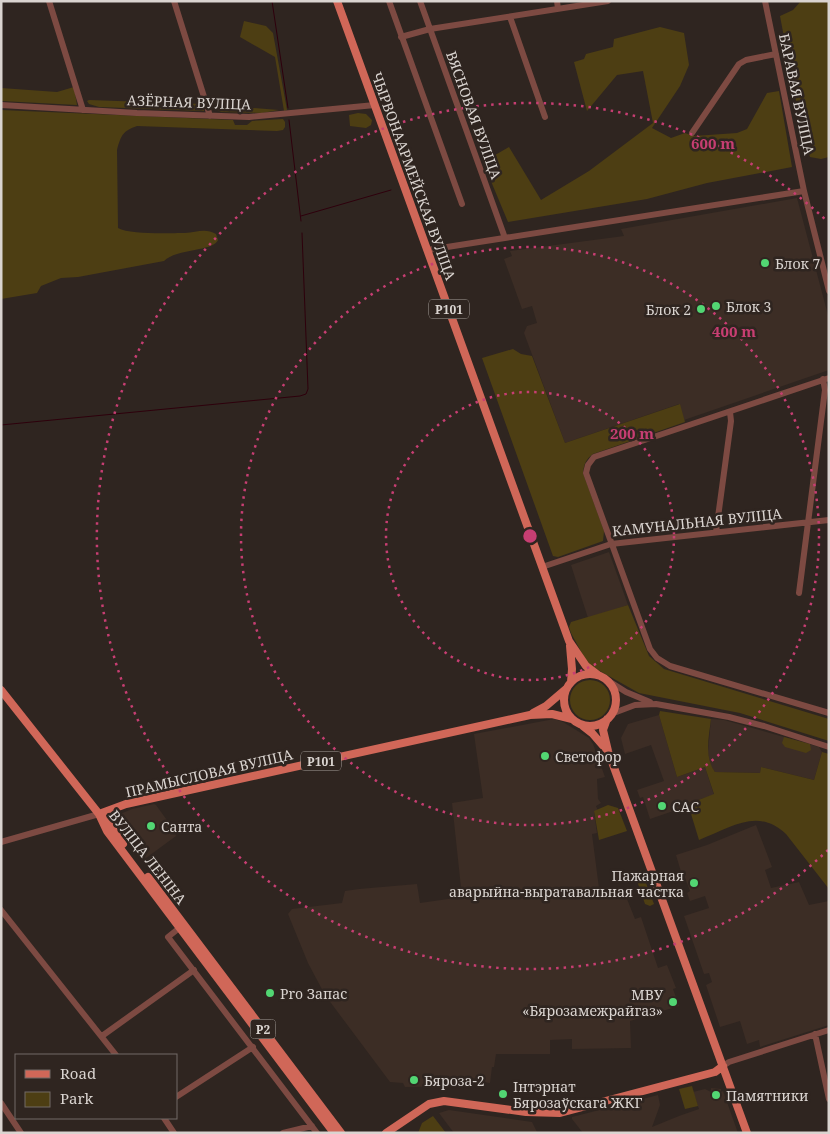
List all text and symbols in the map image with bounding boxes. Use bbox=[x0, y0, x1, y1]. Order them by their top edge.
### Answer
street label: БАРАВАЯ ВУЛІЦА bbox=[775, 32, 819, 157]
street label: ВЯСНОВАЯ ВУЛІЦА bbox=[442, 48, 506, 182]
street label: ЧЫРВОНААРМЕЙСКАЯ ВУЛІЦА bbox=[367, 69, 461, 283]
street label: АЗЁРНАЯ ВУЛІЦА bbox=[127, 90, 251, 114]
text: 600 m bbox=[691, 133, 735, 153]
place label: Блок 7 bbox=[775, 254, 820, 273]
marker: Блок 7 bbox=[759, 257, 771, 269]
place label: Блок 3 bbox=[726, 297, 771, 316]
road number: Р101 bbox=[429, 300, 469, 318]
place label: Блок 2 bbox=[646, 300, 691, 319]
marker: Блок 3 bbox=[710, 300, 722, 312]
marker: Блок 2 bbox=[695, 303, 707, 315]
text: 400 m bbox=[712, 321, 756, 341]
text: 200 m bbox=[610, 423, 654, 443]
street label: КАМУНАЛЬНАЯ ВУЛІЦА bbox=[611, 504, 783, 540]
centre of rings bbox=[521, 527, 539, 545]
street label: ПРАМЫСЛОВАЯ ВУЛІЦА bbox=[123, 744, 295, 802]
place label: Светофор bbox=[555, 747, 622, 766]
marker: Светофор bbox=[539, 750, 551, 762]
road number: Р101 bbox=[301, 751, 341, 770]
place label: САС bbox=[672, 797, 699, 816]
marker: САС bbox=[656, 800, 668, 812]
street label: ВУЛІЦА ЛЕНІНА bbox=[105, 806, 191, 908]
place label: Санта bbox=[161, 817, 202, 836]
marker: Санта bbox=[145, 820, 157, 832]
place label: Пажарная аварыйна-выратавальная частка bbox=[449, 866, 684, 901]
marker: Пажарная аварыйна-выратавальная частка bbox=[688, 877, 700, 889]
place label: Pro Запас bbox=[280, 984, 347, 1003]
place label: МВУ «Бярозамежрайгаз» bbox=[522, 985, 664, 1020]
marker: Pro Запас bbox=[264, 987, 276, 999]
marker: МВУ «Бярозамежрайгаз» bbox=[667, 996, 679, 1008]
road number: Р2 bbox=[250, 1020, 276, 1038]
legend bbox=[15, 1054, 178, 1119]
text: Road bbox=[60, 1063, 96, 1083]
place label: Бяроза-2 bbox=[424, 1071, 485, 1090]
marker: Бяроза-2 bbox=[408, 1074, 420, 1086]
place label: Інтэрнат Бярозаўскага ЖКГ bbox=[513, 1077, 642, 1112]
place label: Памятники bbox=[726, 1086, 809, 1105]
text: Park bbox=[60, 1088, 94, 1108]
marker: Інтэрнат Бярозаўскага ЖКГ bbox=[497, 1088, 509, 1100]
marker: Памятники bbox=[710, 1089, 722, 1101]

